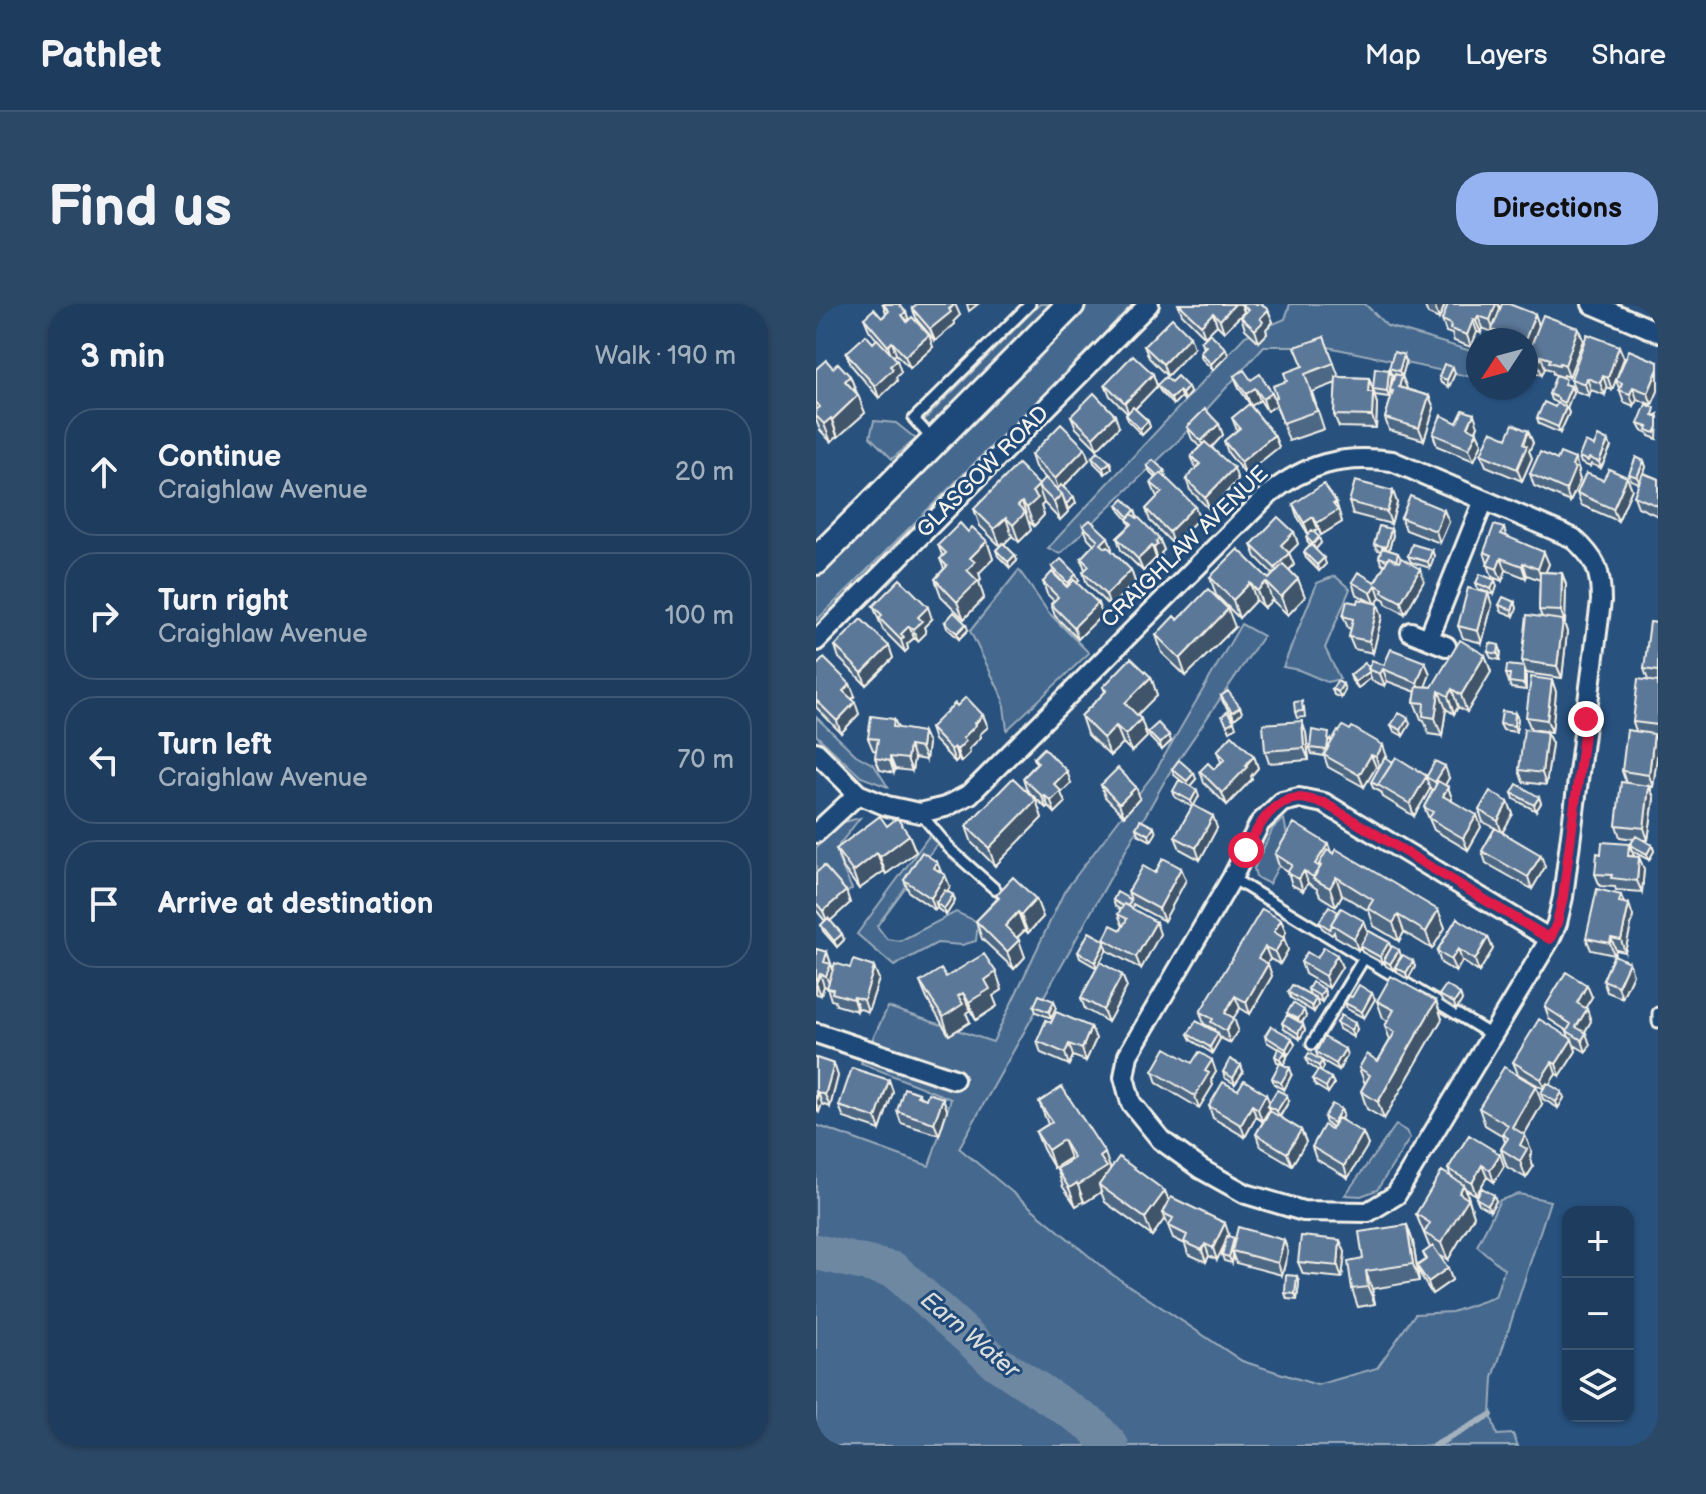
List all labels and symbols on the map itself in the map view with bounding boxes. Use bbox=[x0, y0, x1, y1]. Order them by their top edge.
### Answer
north arrow bbox=[1466, 328, 1538, 400]
street label: GLASGOW ROAD bbox=[911, 400, 1055, 544]
street label: CRAIGHLAW AVENUE bbox=[1096, 460, 1274, 634]
route end bbox=[1568, 701, 1604, 737]
route start bbox=[1228, 832, 1264, 868]
water label: Earn Water bbox=[915, 1285, 1027, 1386]

